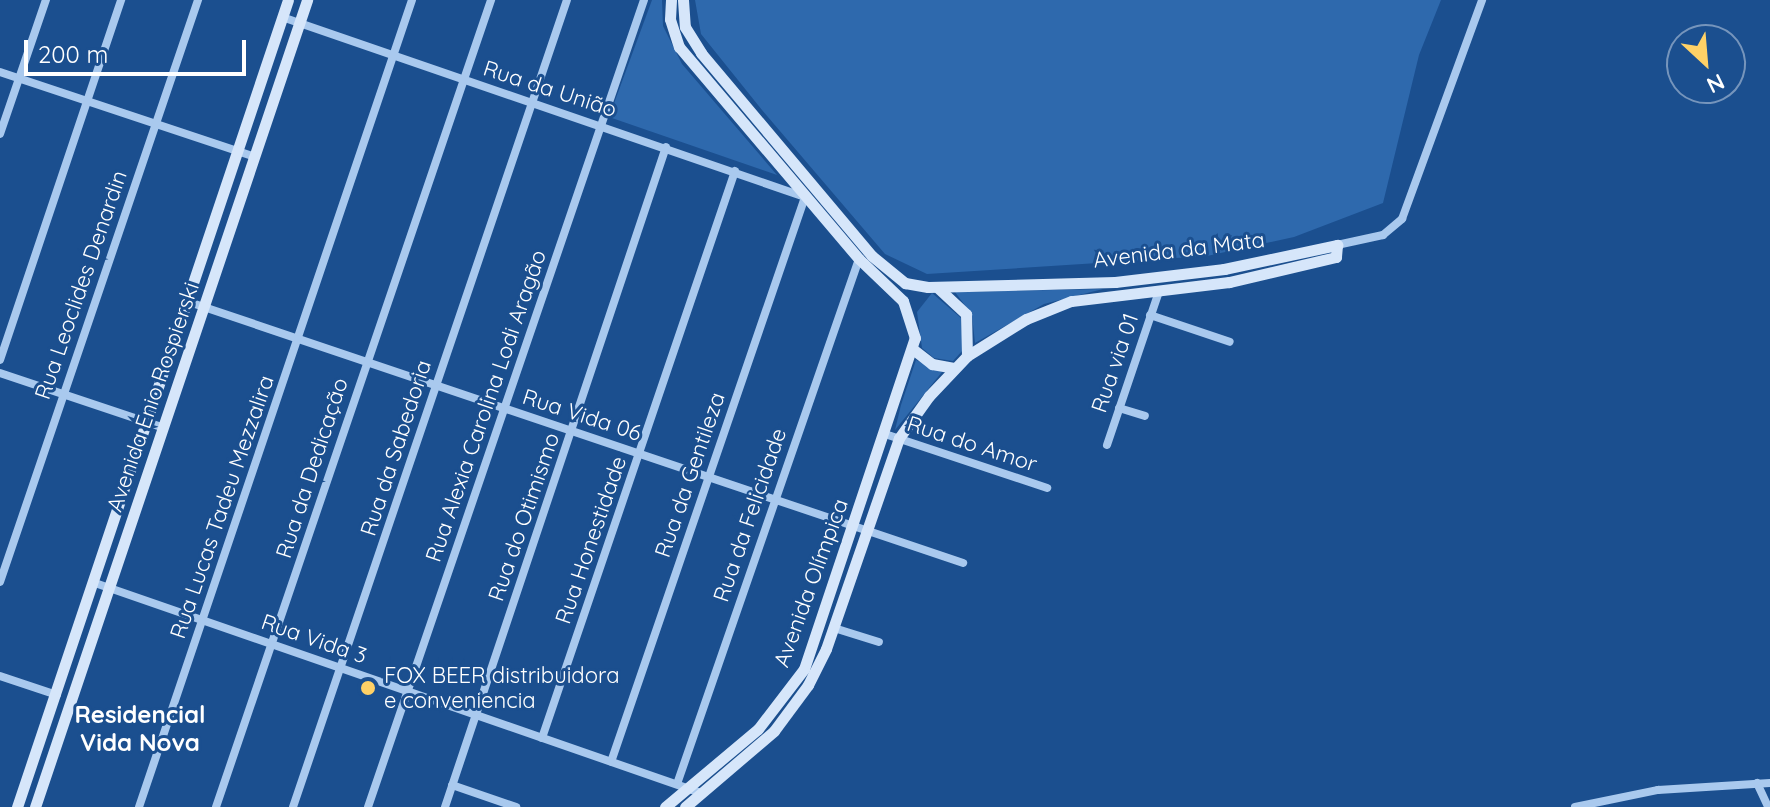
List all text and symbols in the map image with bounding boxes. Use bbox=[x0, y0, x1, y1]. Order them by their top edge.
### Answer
scale bar bbox=[28, 24, 250, 74]
north arrow bbox=[1666, 24, 1746, 104]
text: 200 m bbox=[38, 39, 108, 69]
street label: Rua da União bbox=[480, 55, 620, 123]
text: N bbox=[1702, 68, 1729, 100]
street label: Rua Leoclides Denardin bbox=[29, 167, 133, 403]
street label: Avenida da Mata bbox=[1092, 226, 1266, 274]
street label: Rua Alexia Carolina Lodi Aragão bbox=[420, 247, 552, 565]
street label: Avenida Enio Rospierski bbox=[101, 279, 205, 515]
street label: Rua via 01 bbox=[1086, 310, 1144, 416]
street label: Rua da Sabedoria bbox=[355, 357, 437, 539]
street label: Rua Lucas Tadeu Mezzalira bbox=[164, 372, 280, 642]
street label: Rua da Dedicação bbox=[270, 374, 354, 562]
street label: Rua Vida 06 bbox=[519, 383, 645, 447]
street label: Rua da Gentileza bbox=[649, 389, 731, 561]
street label: Rua do Amor bbox=[904, 411, 1040, 477]
street label: Rua da Felicidade bbox=[708, 425, 792, 605]
street label: Rua do Otimismo bbox=[483, 429, 565, 605]
street label: Rua Honestidade bbox=[550, 453, 632, 627]
street label: Avenida Olímpica bbox=[768, 495, 854, 671]
street label: Rua Vida 3 bbox=[258, 609, 370, 669]
place label: FOX BEER distribuidora e conveniencia bbox=[384, 662, 620, 714]
marker: FOX BEER distribuidora e conveniencia bbox=[359, 679, 377, 697]
district label: Residencial Vida Nova bbox=[75, 701, 205, 757]

